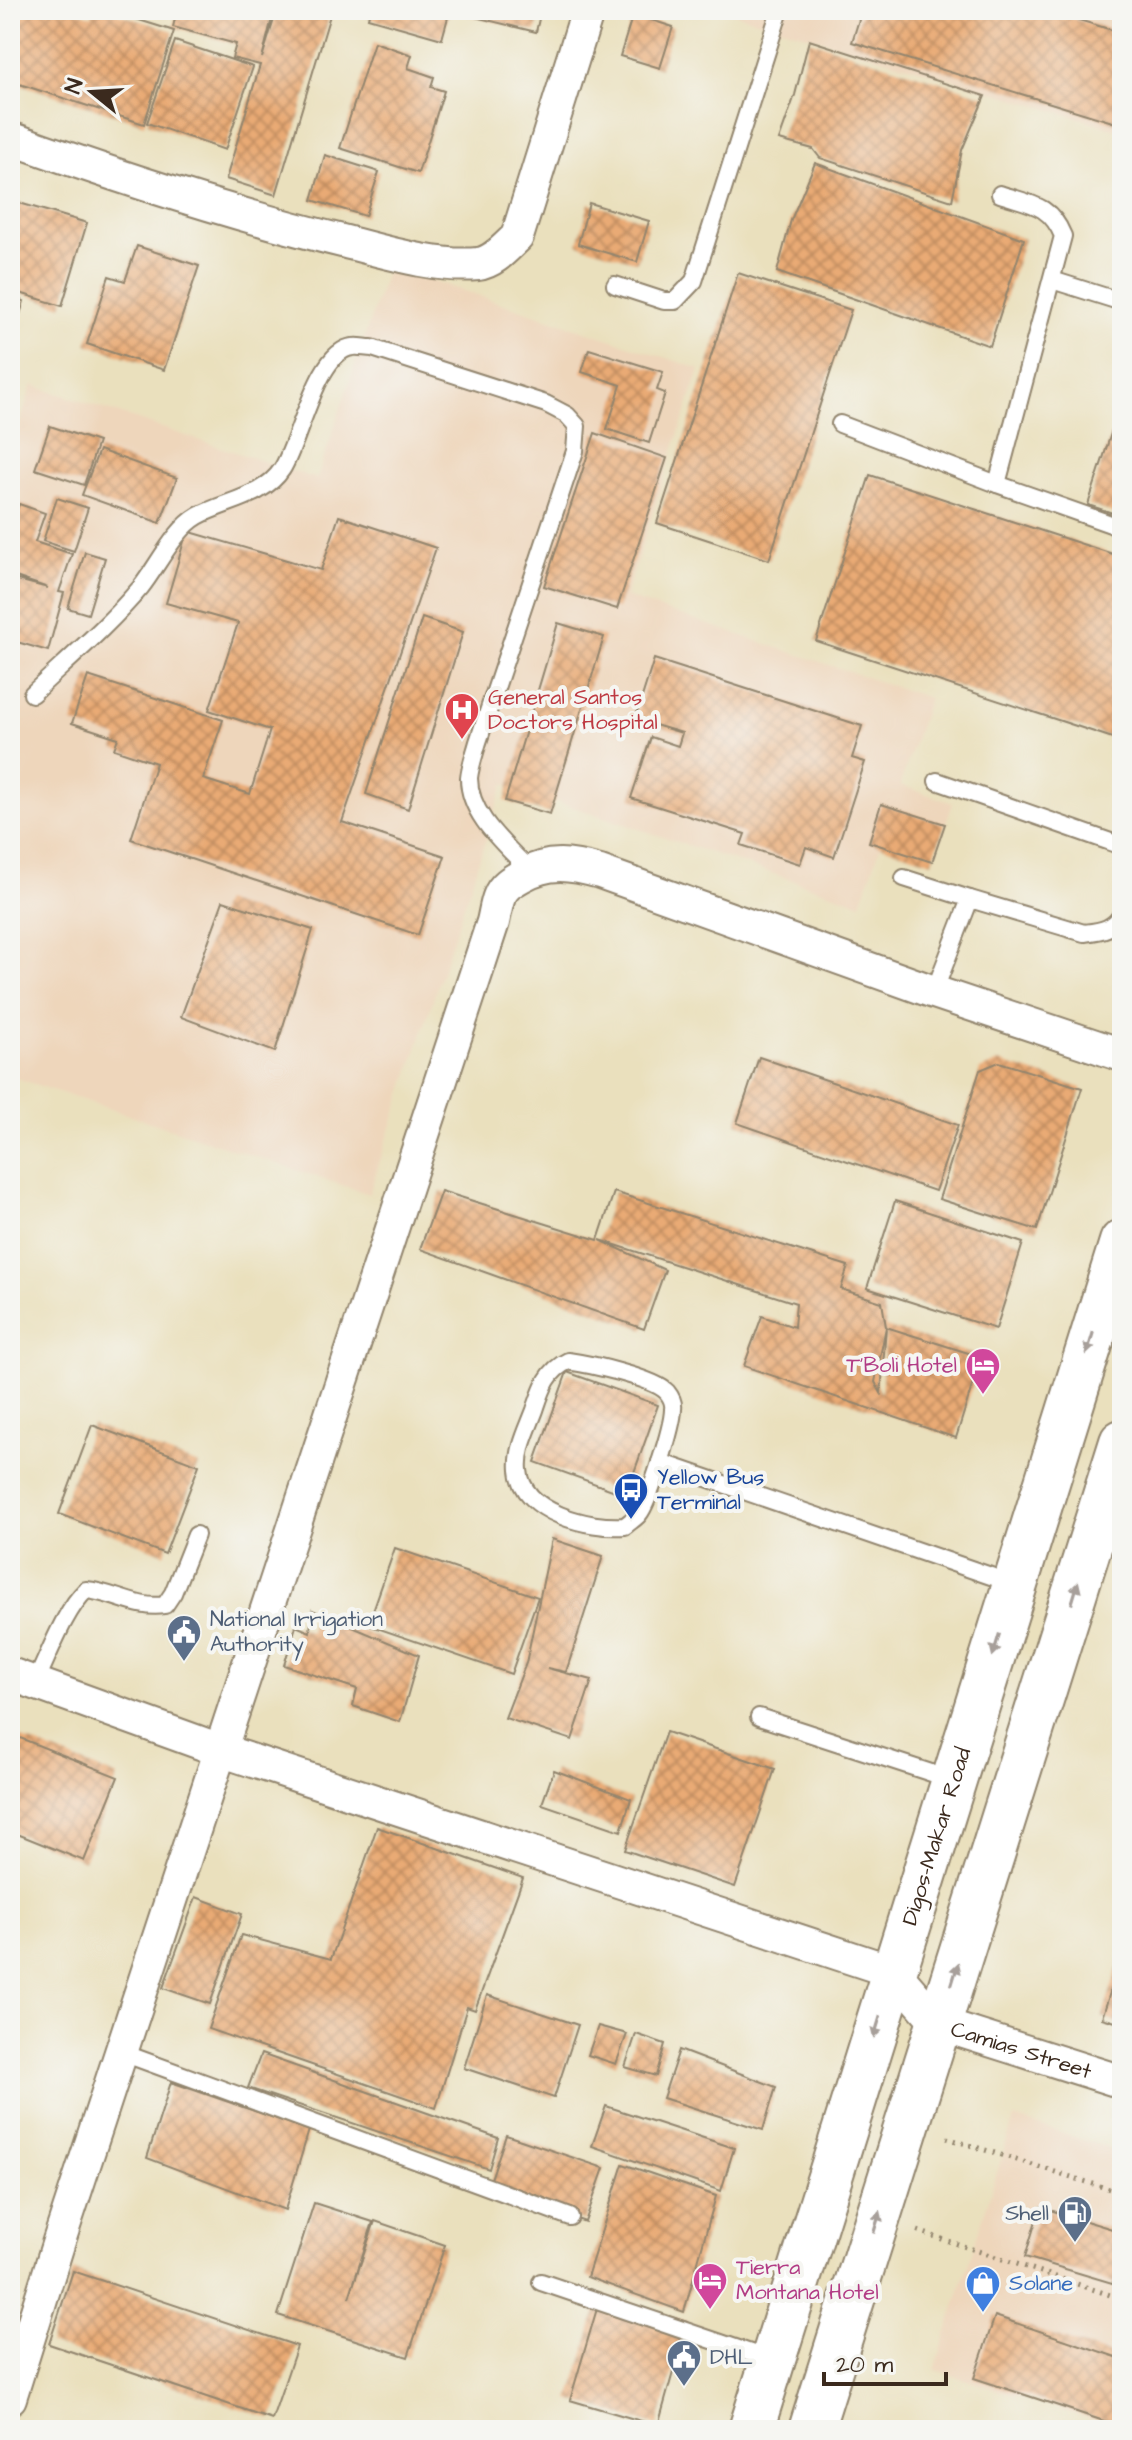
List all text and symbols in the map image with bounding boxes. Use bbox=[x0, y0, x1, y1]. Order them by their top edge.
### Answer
north arrow bbox=[52, 52, 132, 132]
text: N bbox=[58, 75, 91, 98]
place label: General Santos Doctors Hospital bbox=[488, 682, 658, 738]
hospital icon: General Santos Doctors Hospital bbox=[443, 691, 481, 741]
one-way arrow bbox=[1084, 1332, 1096, 1356]
hotel icon: T'Boli Hotel bbox=[964, 1346, 1002, 1396]
place label: T'Boli Hotel bbox=[846, 1350, 957, 1381]
place label: Yellow Bus Terminal bbox=[657, 1462, 764, 1518]
bus stop icon: Yellow Bus Terminal bbox=[612, 1471, 650, 1521]
one-way arrow bbox=[1069, 1580, 1081, 1604]
place label: National Irrigation Authority bbox=[210, 1604, 383, 1661]
public building icon: National Irrigation Authority bbox=[165, 1613, 203, 1663]
one-way arrow bbox=[989, 1633, 1002, 1657]
street label: Digos-Makar Road bbox=[894, 1743, 979, 1929]
one-way arrow bbox=[949, 1962, 961, 1986]
street label: Camias Street bbox=[947, 2013, 1096, 2087]
one-way arrow bbox=[870, 2015, 883, 2039]
fuel station icon: Shell bbox=[1056, 2194, 1094, 2244]
place label: Shell bbox=[1005, 2198, 1049, 2229]
one-way arrow bbox=[871, 2210, 883, 2234]
place label: Tierra Montana Hotel bbox=[736, 2252, 879, 2308]
hotel icon: Tierra Montana Hotel bbox=[691, 2261, 729, 2311]
shop icon: Solane bbox=[964, 2264, 1002, 2314]
place label: Solane bbox=[1009, 2268, 1073, 2299]
scale bar bbox=[824, 2336, 946, 2386]
public building icon: DHL bbox=[665, 2338, 703, 2388]
place label: DHL bbox=[710, 2342, 753, 2373]
text: 20 m bbox=[836, 2348, 893, 2382]

